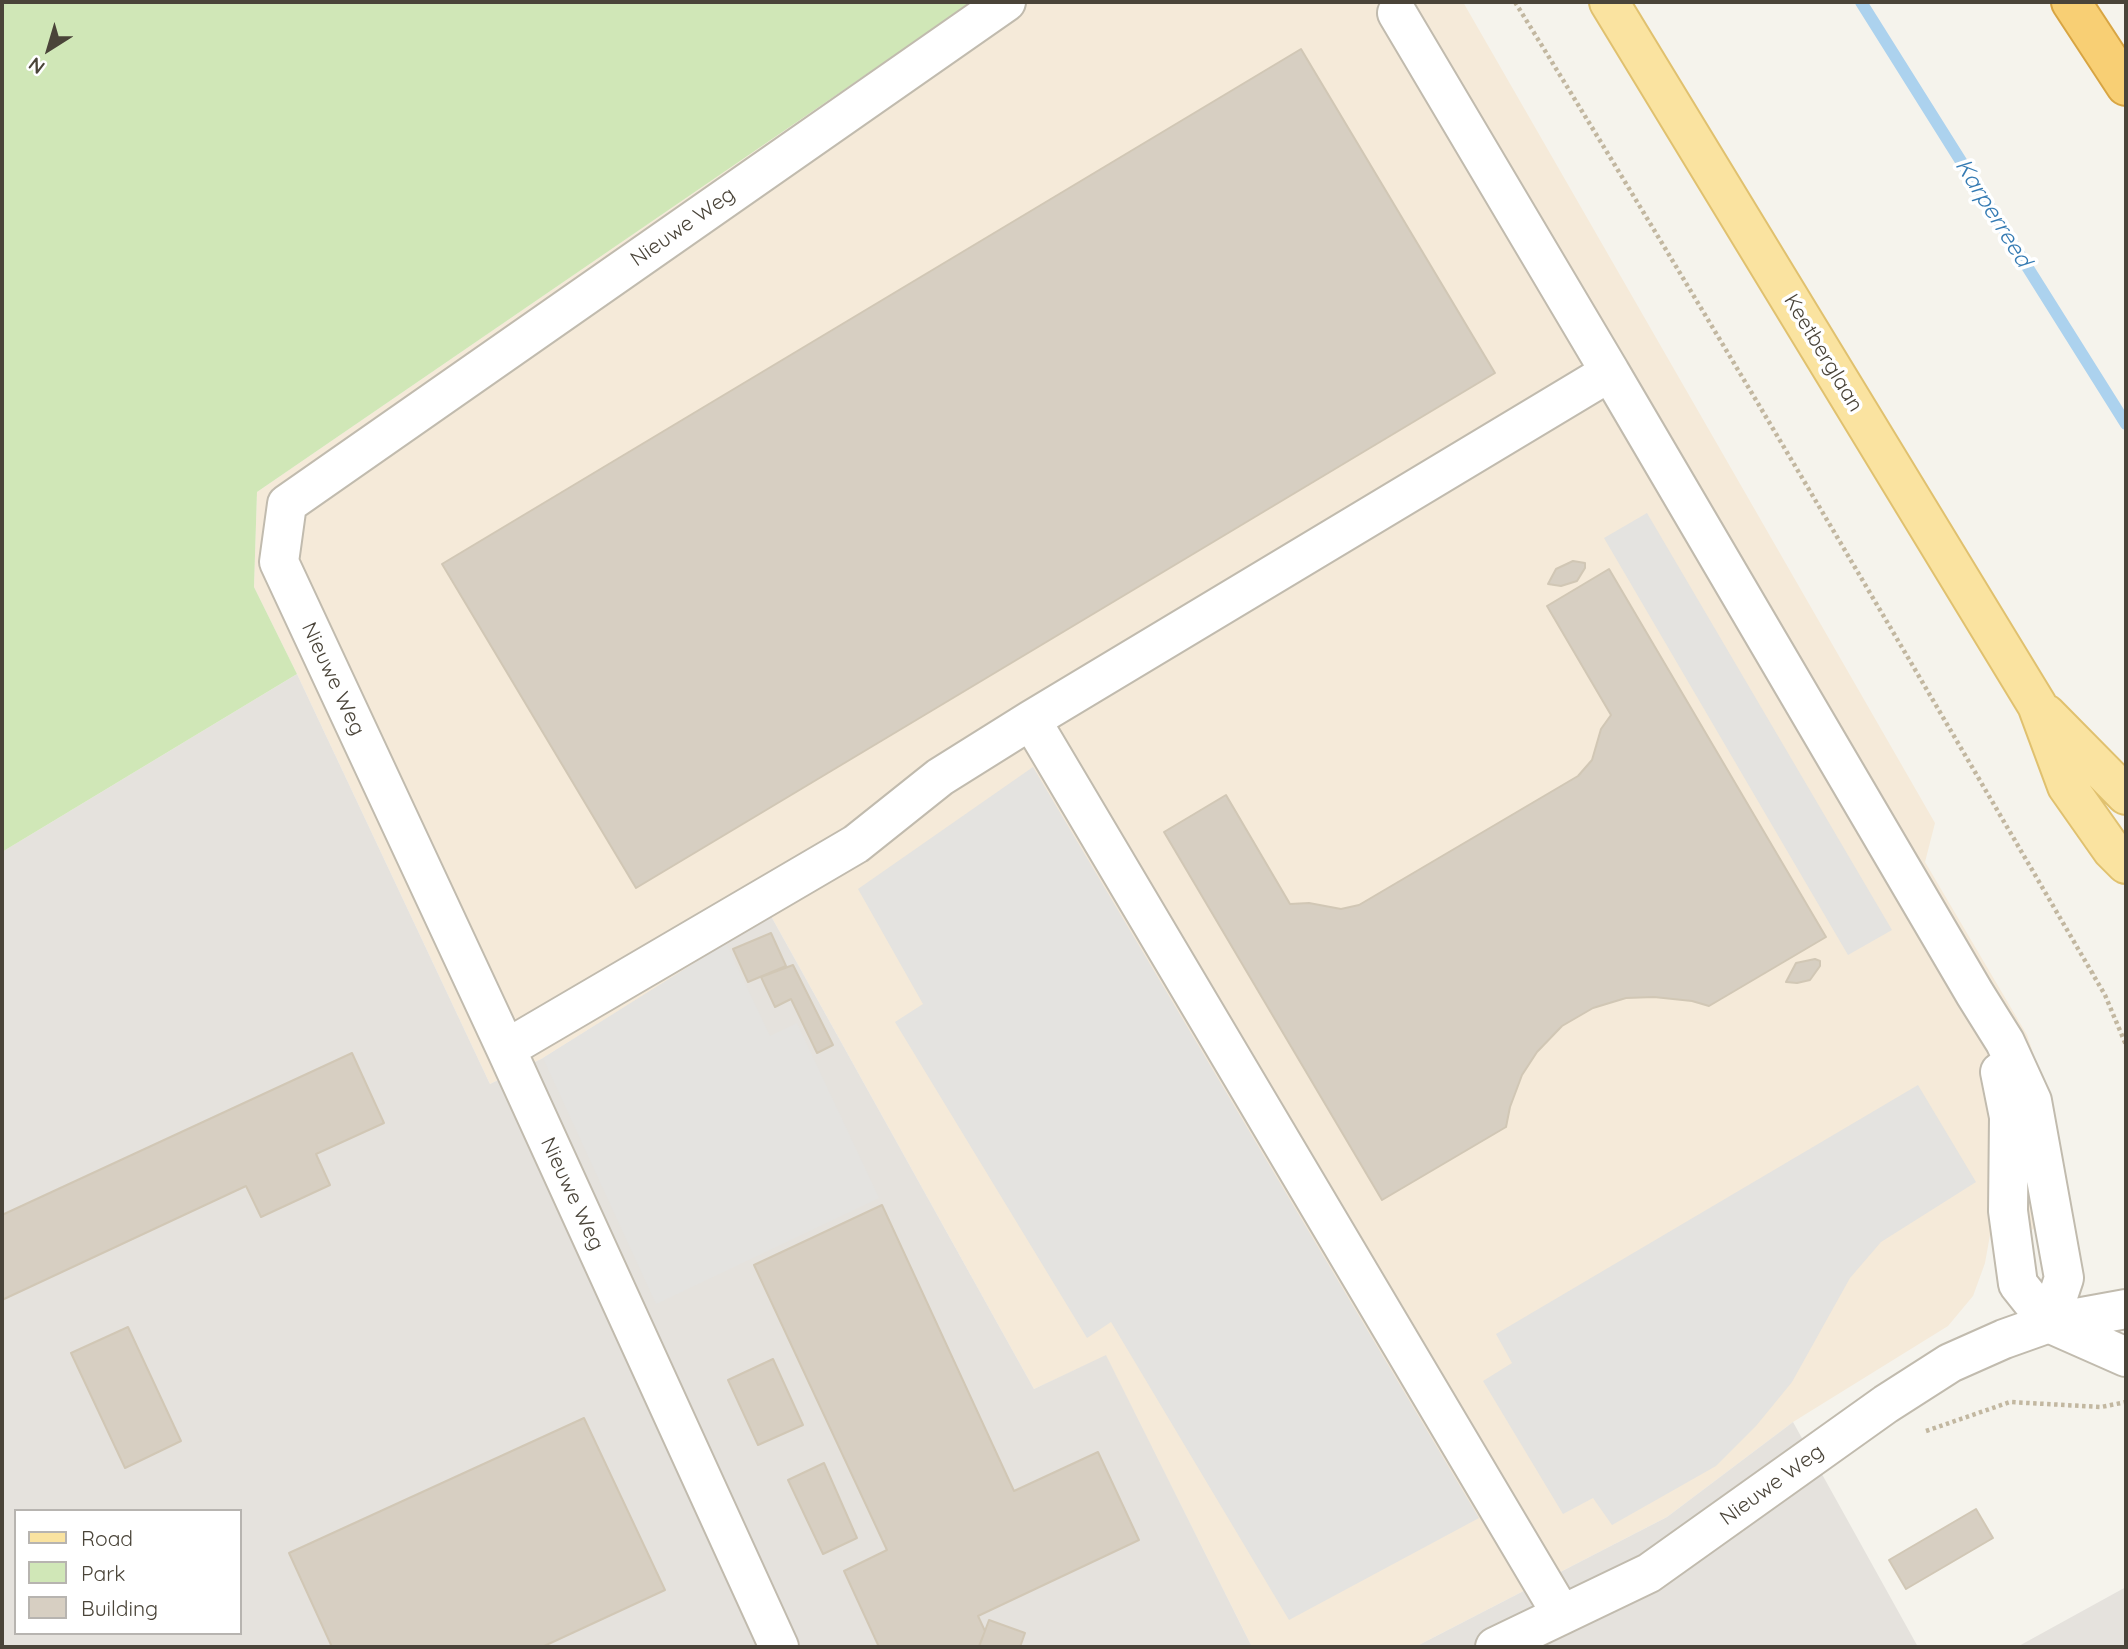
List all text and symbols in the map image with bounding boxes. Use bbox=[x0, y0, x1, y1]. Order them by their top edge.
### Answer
north arrow bbox=[14, 14, 84, 84]
text: N bbox=[24, 52, 49, 80]
water label: Karperreed bbox=[1949, 154, 2037, 272]
street label: Nieuwe Weg bbox=[626, 182, 740, 272]
street label: Keetberglaan bbox=[1778, 290, 1868, 416]
street label: Nieuwe Weg bbox=[296, 618, 370, 740]
street label: Nieuwe Weg bbox=[535, 1133, 609, 1255]
street label: Nieuwe Weg bbox=[1715, 1439, 1829, 1531]
legend bbox=[14, 1509, 242, 1635]
text: Road bbox=[81, 1525, 133, 1551]
text: Park bbox=[81, 1560, 125, 1586]
text: Building bbox=[81, 1595, 158, 1621]

